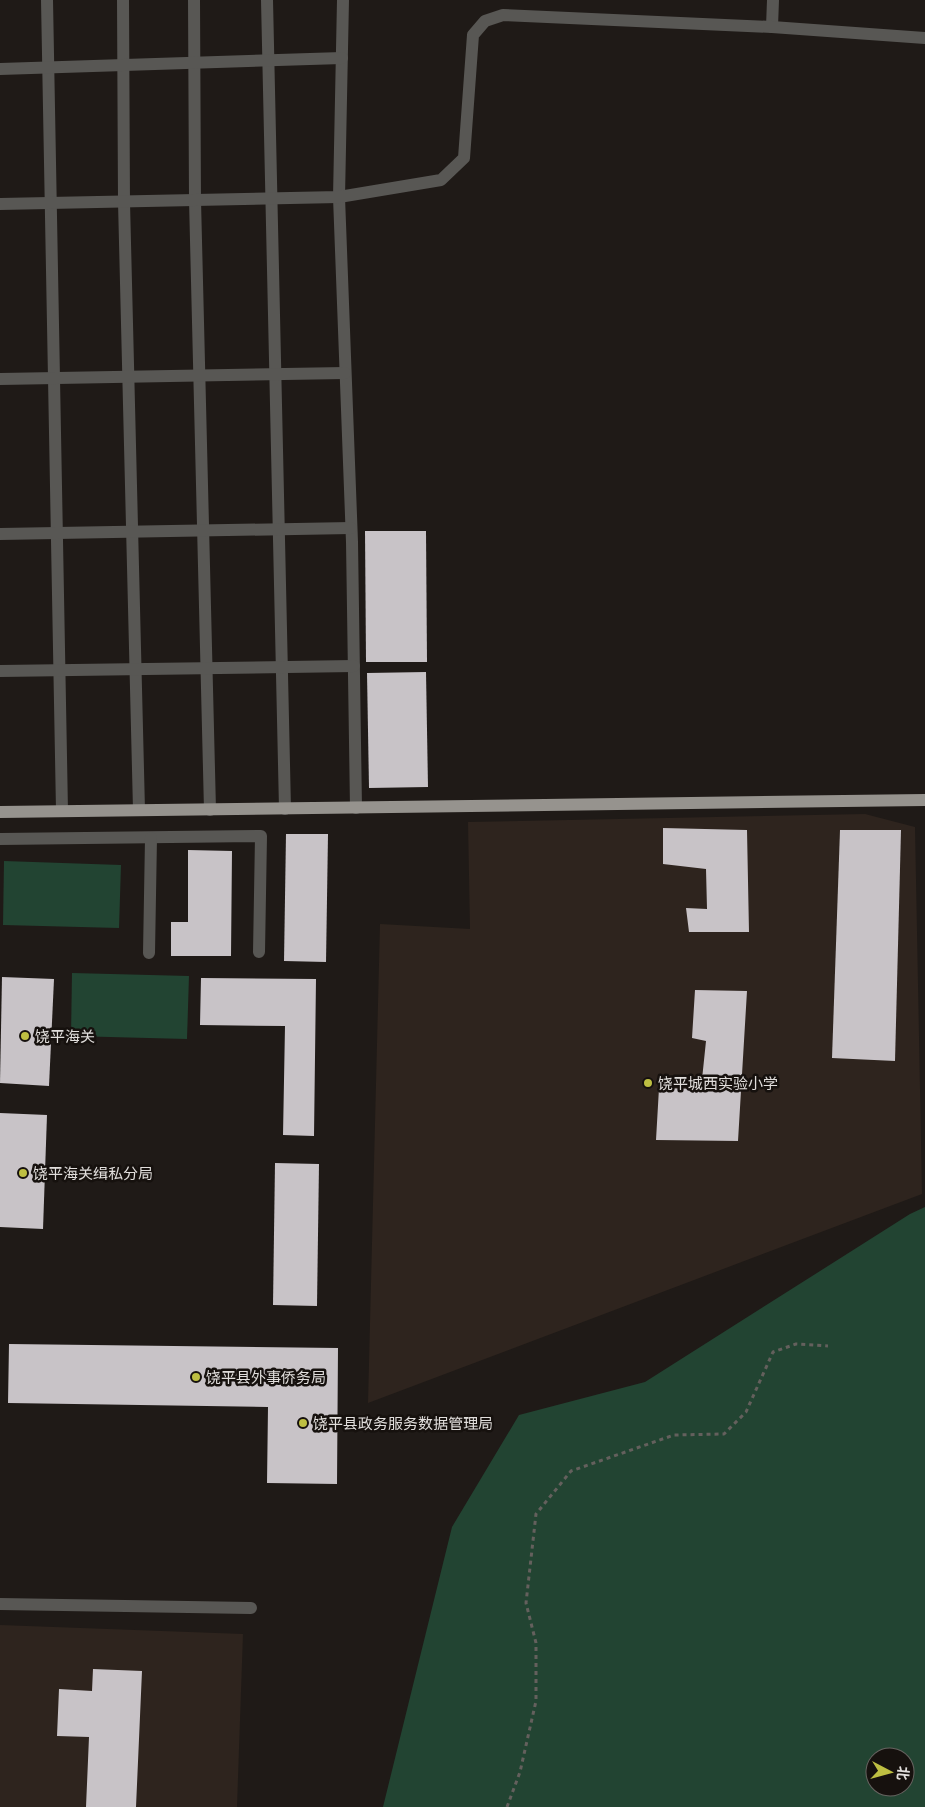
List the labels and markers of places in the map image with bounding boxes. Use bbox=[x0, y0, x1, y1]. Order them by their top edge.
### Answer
place label: 饶平海关 bbox=[35, 1026, 95, 1046]
marker: 饶平海关 bbox=[19, 1030, 31, 1042]
place label: 饶平城西实验小学 bbox=[658, 1073, 778, 1093]
marker: 饶平城西实验小学 bbox=[642, 1077, 654, 1089]
place label: 饶平海关缉私分局 bbox=[33, 1163, 153, 1183]
marker: 饶平海关缉私分局 bbox=[17, 1167, 29, 1179]
place label: 饶平县外事侨务局 bbox=[206, 1367, 326, 1387]
marker: 饶平县外事侨务局 bbox=[190, 1371, 202, 1383]
place label: 饶平县政务服务数据管理局 bbox=[313, 1413, 493, 1433]
marker: 饶平县政务服务数据管理局 bbox=[297, 1417, 309, 1429]

